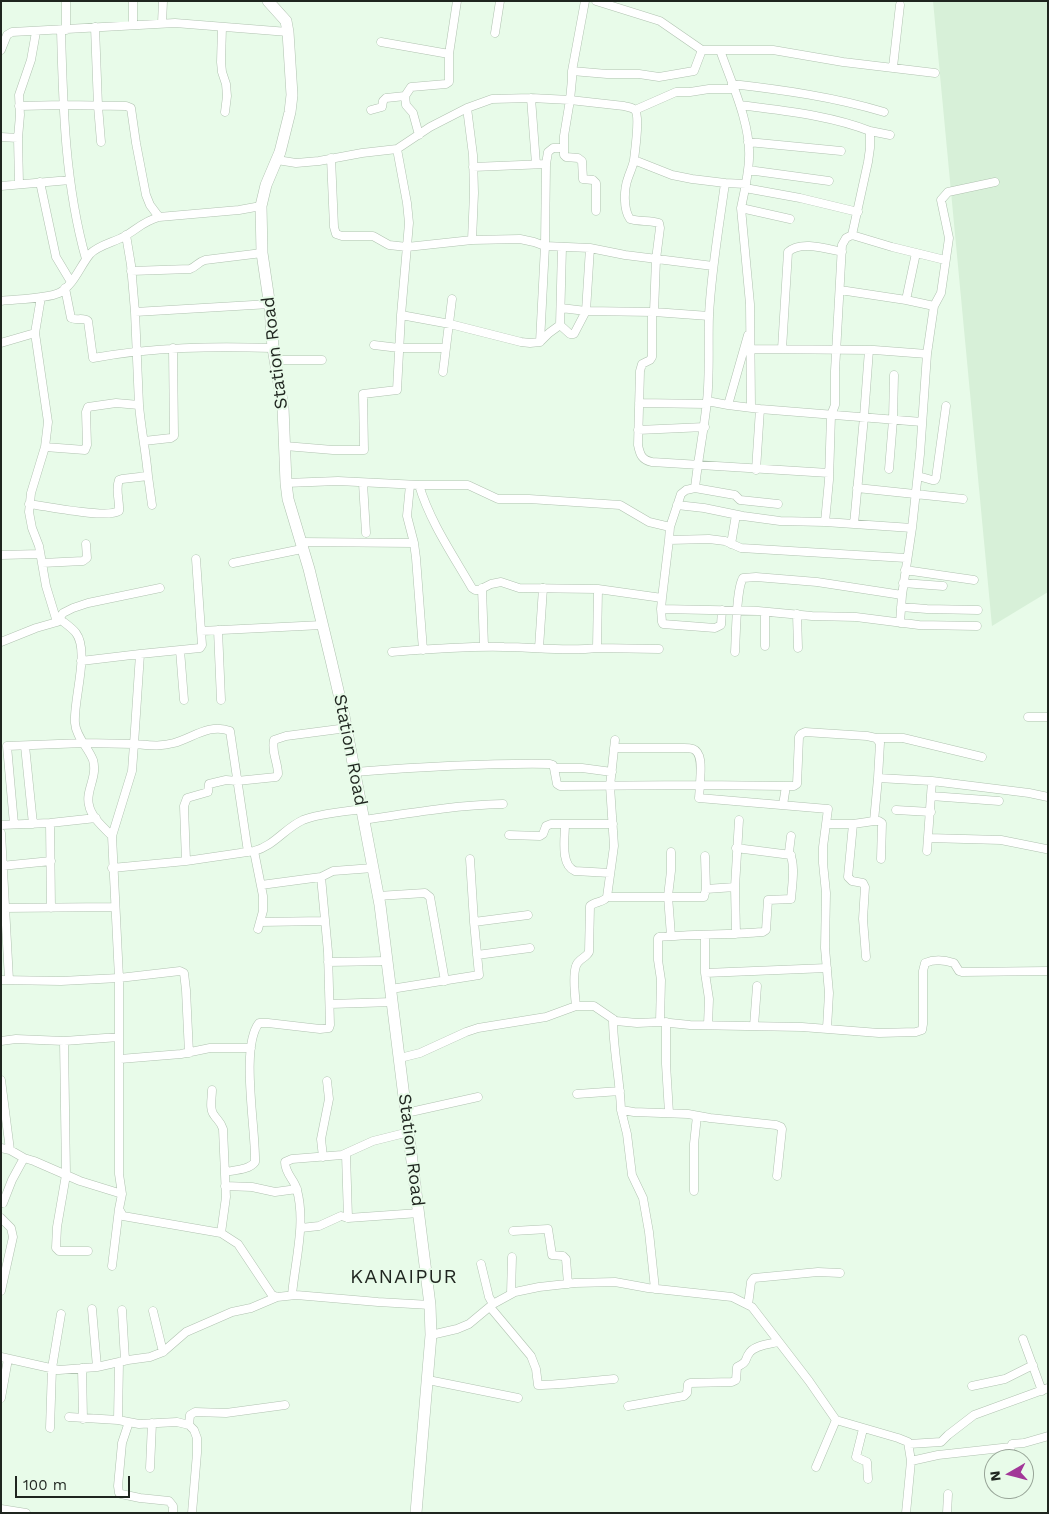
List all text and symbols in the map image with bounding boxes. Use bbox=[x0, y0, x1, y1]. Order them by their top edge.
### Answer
street label: Station Road bbox=[257, 295, 293, 411]
street label: Station Road bbox=[329, 692, 371, 808]
street label: Station Road bbox=[393, 1092, 429, 1208]
district label: KANAIPUR bbox=[349, 1265, 459, 1289]
north arrow bbox=[984, 1449, 1034, 1499]
scale bar bbox=[18, 1466, 132, 1498]
text: N bbox=[986, 1470, 1004, 1482]
text: 100 m bbox=[23, 1476, 67, 1494]

